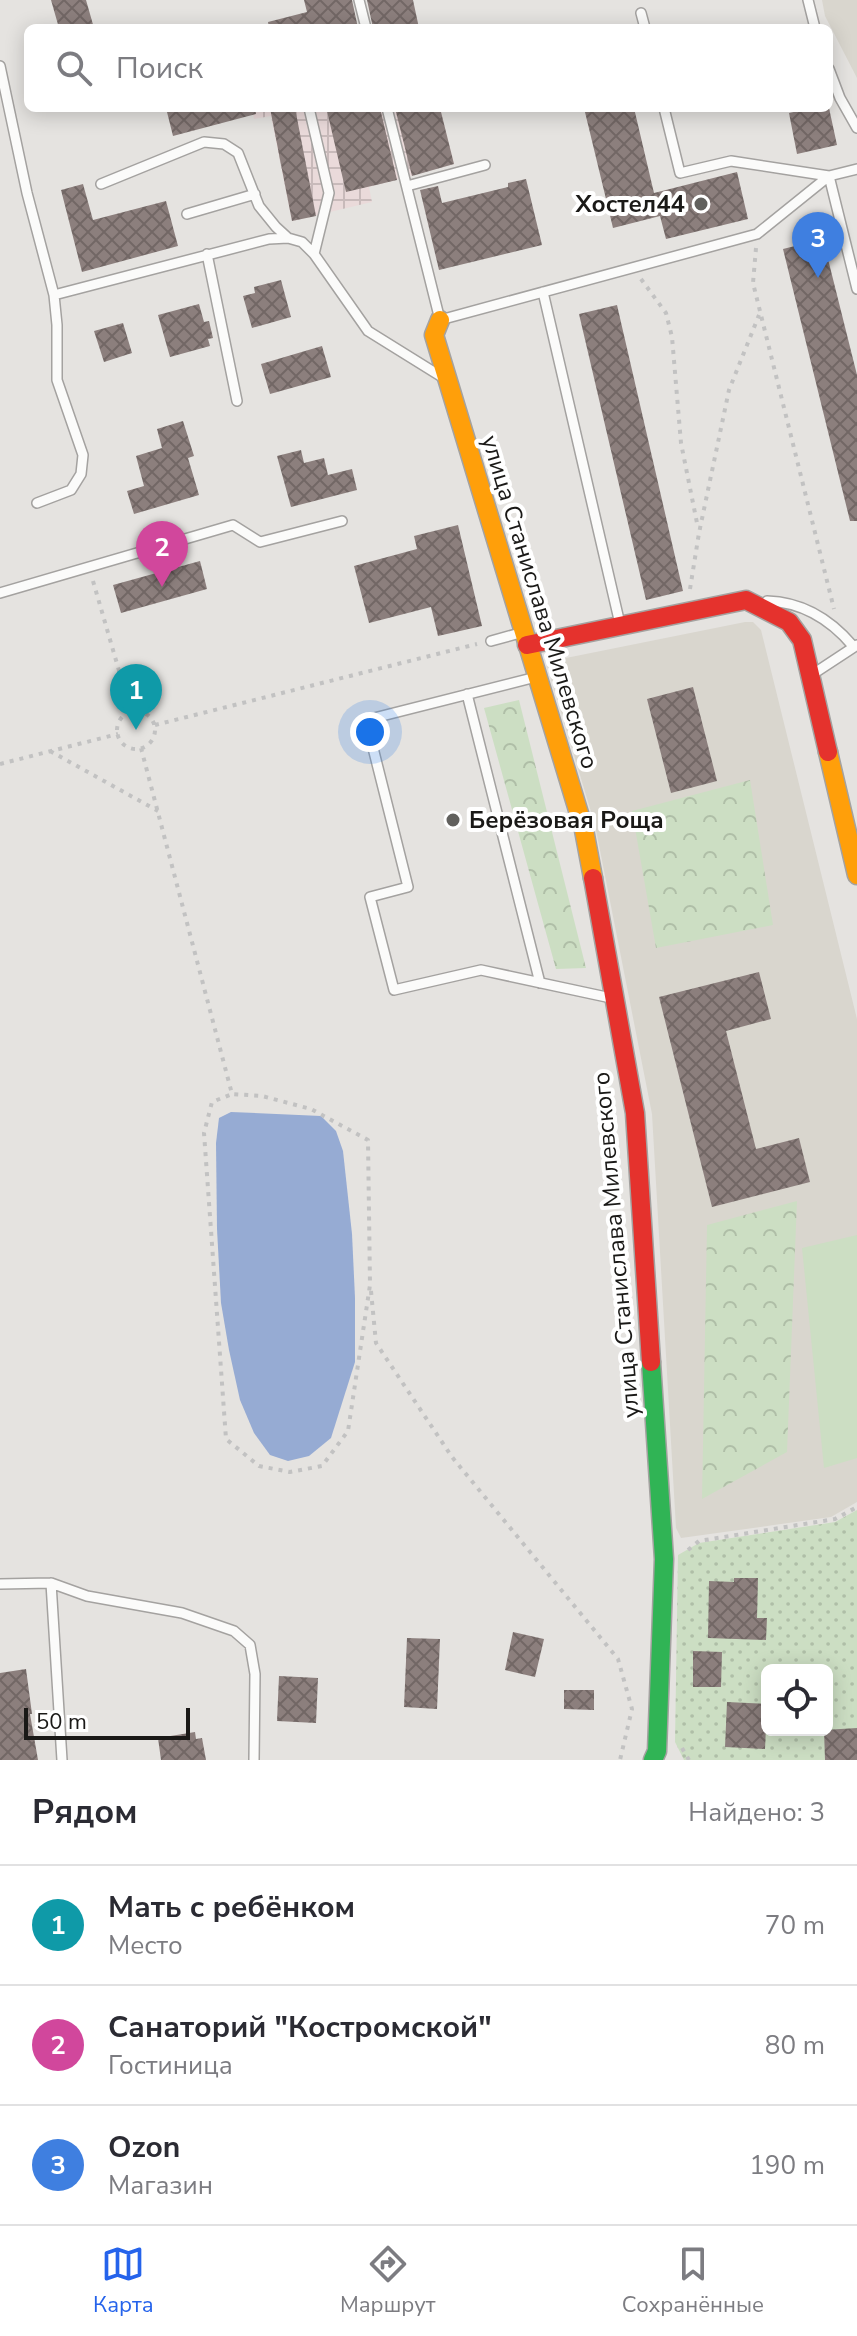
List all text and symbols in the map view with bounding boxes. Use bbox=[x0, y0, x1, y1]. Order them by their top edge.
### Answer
search box bbox=[24, 24, 833, 112]
icon: search bbox=[52, 46, 96, 90]
text: Поиск bbox=[116, 48, 203, 89]
place label: Хостел44 bbox=[575, 188, 685, 220]
marker: Хостел44 bbox=[692, 195, 710, 213]
pin: 3 bbox=[792, 212, 844, 278]
street label: улица Станислава Милевского bbox=[474, 431, 606, 773]
pin: 2 bbox=[136, 521, 188, 587]
pin: 1 bbox=[110, 664, 162, 730]
your location bbox=[350, 712, 390, 752]
place label: Берёзовая Роща bbox=[469, 804, 664, 836]
marker: Берёзовая Роща bbox=[444, 811, 462, 829]
street label: улица Станислава Милевского bbox=[585, 1071, 647, 1419]
map controls bbox=[761, 1664, 833, 1736]
button: locate bbox=[761, 1664, 833, 1736]
scale bar bbox=[24, 1704, 190, 1740]
text: 50 m bbox=[36, 1707, 87, 1737]
text: Рядом bbox=[32, 1789, 138, 1835]
text: Найдено: 3 bbox=[688, 1795, 825, 1830]
text: Мать с ребёнком bbox=[108, 1887, 355, 1928]
text: 1 bbox=[50, 1908, 66, 1943]
text: 70 m bbox=[765, 1908, 825, 1943]
text: Место bbox=[108, 1928, 183, 1963]
text: Санаторий "Костромской" bbox=[108, 2007, 492, 2048]
text: 2 bbox=[50, 2028, 66, 2063]
text: 80 m bbox=[765, 2028, 825, 2063]
text: Гостиница bbox=[108, 2048, 233, 2083]
text: Ozon bbox=[108, 2127, 180, 2168]
text: 3 bbox=[50, 2148, 66, 2183]
text: 190 m bbox=[749, 2148, 825, 2183]
text: Магазин bbox=[108, 2168, 213, 2203]
tab: Карта bbox=[93, 2242, 154, 2320]
tab: Маршрут bbox=[340, 2242, 436, 2320]
tab: Сохранённые bbox=[622, 2242, 764, 2320]

